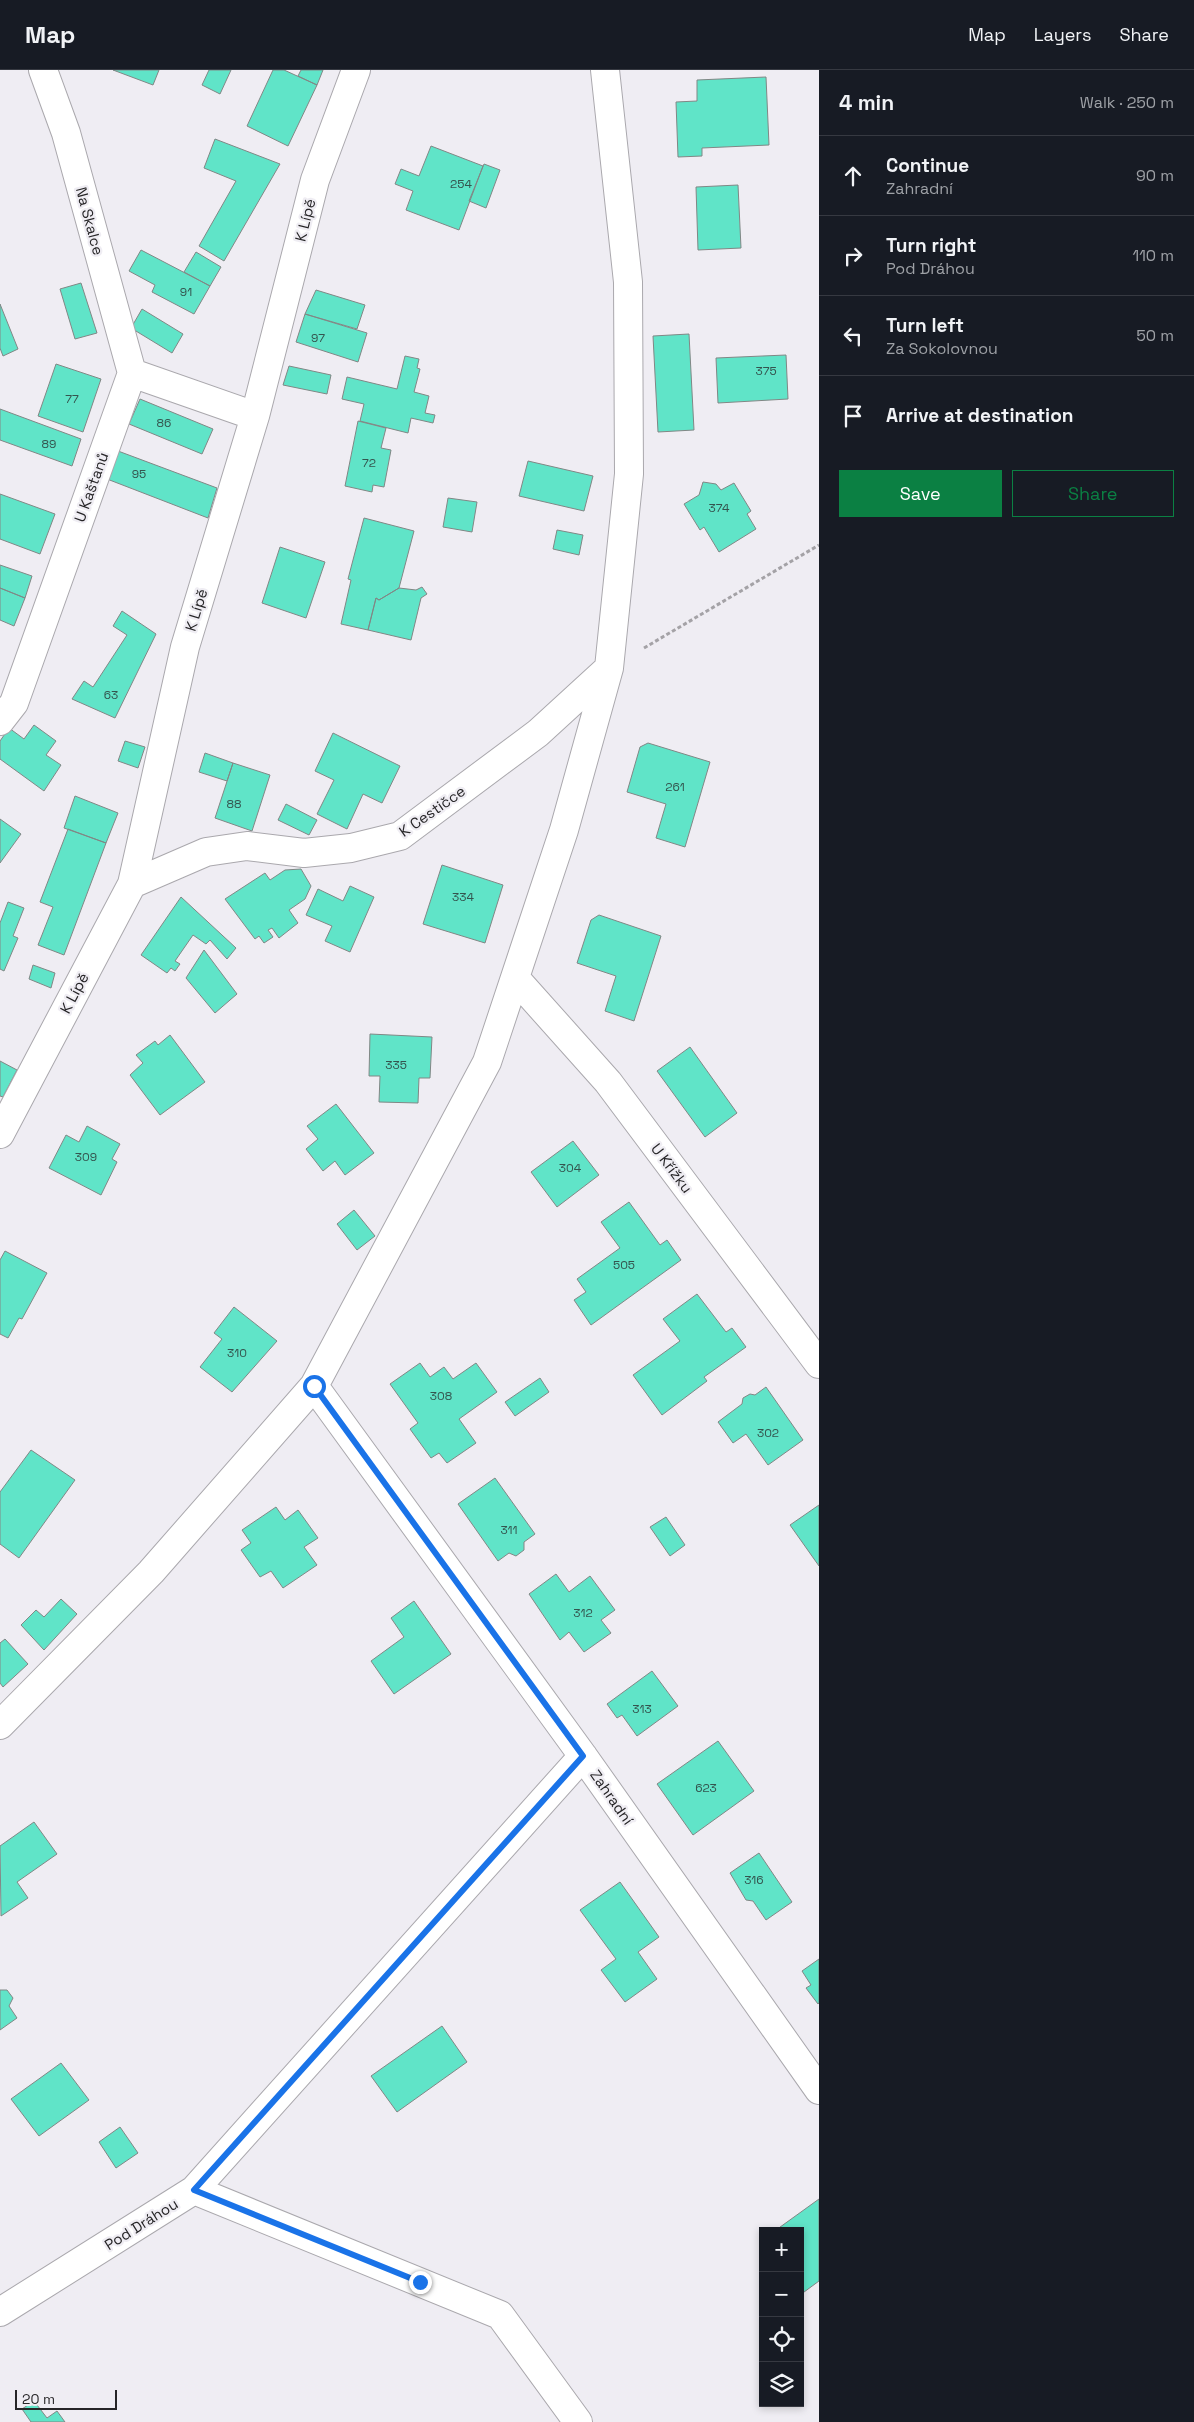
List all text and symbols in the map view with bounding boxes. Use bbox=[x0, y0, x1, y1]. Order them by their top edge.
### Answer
text: Map bbox=[25, 19, 75, 50]
text: Map bbox=[968, 23, 1006, 46]
text: Layers bbox=[1034, 23, 1091, 46]
text: Share bbox=[1119, 23, 1169, 46]
text: 4 min bbox=[839, 89, 894, 116]
text: Walk · 250 m bbox=[1080, 92, 1174, 113]
text: Continue bbox=[886, 153, 969, 178]
icon: ahead bbox=[839, 162, 867, 190]
text: 90 m bbox=[1136, 165, 1174, 186]
house number: 254 bbox=[450, 176, 472, 192]
text: Zahradní bbox=[886, 178, 953, 199]
street label: Na Skalce bbox=[72, 185, 108, 257]
street label: K Lípě bbox=[291, 197, 319, 243]
text: Turn right bbox=[886, 233, 976, 258]
icon: right bbox=[839, 242, 867, 270]
text: 110 m bbox=[1132, 245, 1174, 266]
text: Pod Dráhou bbox=[886, 258, 975, 279]
house number: 91 bbox=[180, 284, 192, 300]
text: Turn left bbox=[886, 313, 964, 338]
icon: left bbox=[839, 322, 867, 350]
text: 50 m bbox=[1136, 325, 1174, 346]
house number: 97 bbox=[311, 330, 325, 346]
text: Za Sokolovnou bbox=[886, 338, 998, 359]
house number: 375 bbox=[755, 363, 777, 379]
house number: 77 bbox=[65, 391, 79, 407]
icon: arrive bbox=[839, 402, 867, 430]
text: Arrive at destination bbox=[886, 403, 1074, 428]
house number: 86 bbox=[157, 415, 171, 431]
house number: 89 bbox=[42, 436, 56, 452]
street label: U Kaštanů bbox=[70, 449, 112, 525]
house number: 72 bbox=[362, 455, 376, 471]
house number: 95 bbox=[132, 466, 146, 482]
button: Save bbox=[839, 470, 1002, 517]
button: Share bbox=[1012, 470, 1174, 517]
house number: 374 bbox=[709, 500, 730, 516]
street label: K Lípě bbox=[181, 586, 211, 634]
house number: 63 bbox=[104, 687, 118, 703]
house number: 261 bbox=[665, 779, 685, 795]
street label: K Cestičce bbox=[395, 781, 469, 841]
house number: 88 bbox=[227, 796, 241, 812]
house number: 334 bbox=[452, 889, 474, 905]
street label: K Lípě bbox=[55, 969, 93, 1017]
house number: 335 bbox=[385, 1057, 407, 1073]
street label: U Křížku bbox=[647, 1139, 697, 1197]
house number: 309 bbox=[75, 1149, 97, 1165]
house number: 304 bbox=[559, 1160, 582, 1176]
house number: 505 bbox=[613, 1257, 635, 1273]
house number: 310 bbox=[227, 1345, 247, 1361]
route start bbox=[303, 1375, 326, 1398]
house number: 308 bbox=[430, 1388, 452, 1404]
house number: 302 bbox=[757, 1425, 779, 1441]
house number: 311 bbox=[500, 1522, 518, 1538]
house number: 312 bbox=[573, 1605, 593, 1621]
house number: 313 bbox=[632, 1701, 652, 1717]
street label: Zahradní bbox=[586, 1766, 638, 1828]
house number: 623 bbox=[695, 1780, 717, 1796]
house number: 316 bbox=[744, 1872, 764, 1888]
street label: Pod Dráhou bbox=[101, 2194, 181, 2254]
map controls bbox=[759, 2227, 804, 2407]
button: + bbox=[759, 2227, 804, 2272]
route end bbox=[409, 2271, 432, 2294]
button: − bbox=[759, 2272, 804, 2317]
button: locate bbox=[759, 2317, 804, 2362]
button: layers bbox=[759, 2362, 804, 2407]
scale bar bbox=[15, 2387, 118, 2410]
text: 20 m bbox=[22, 2390, 55, 2408]

